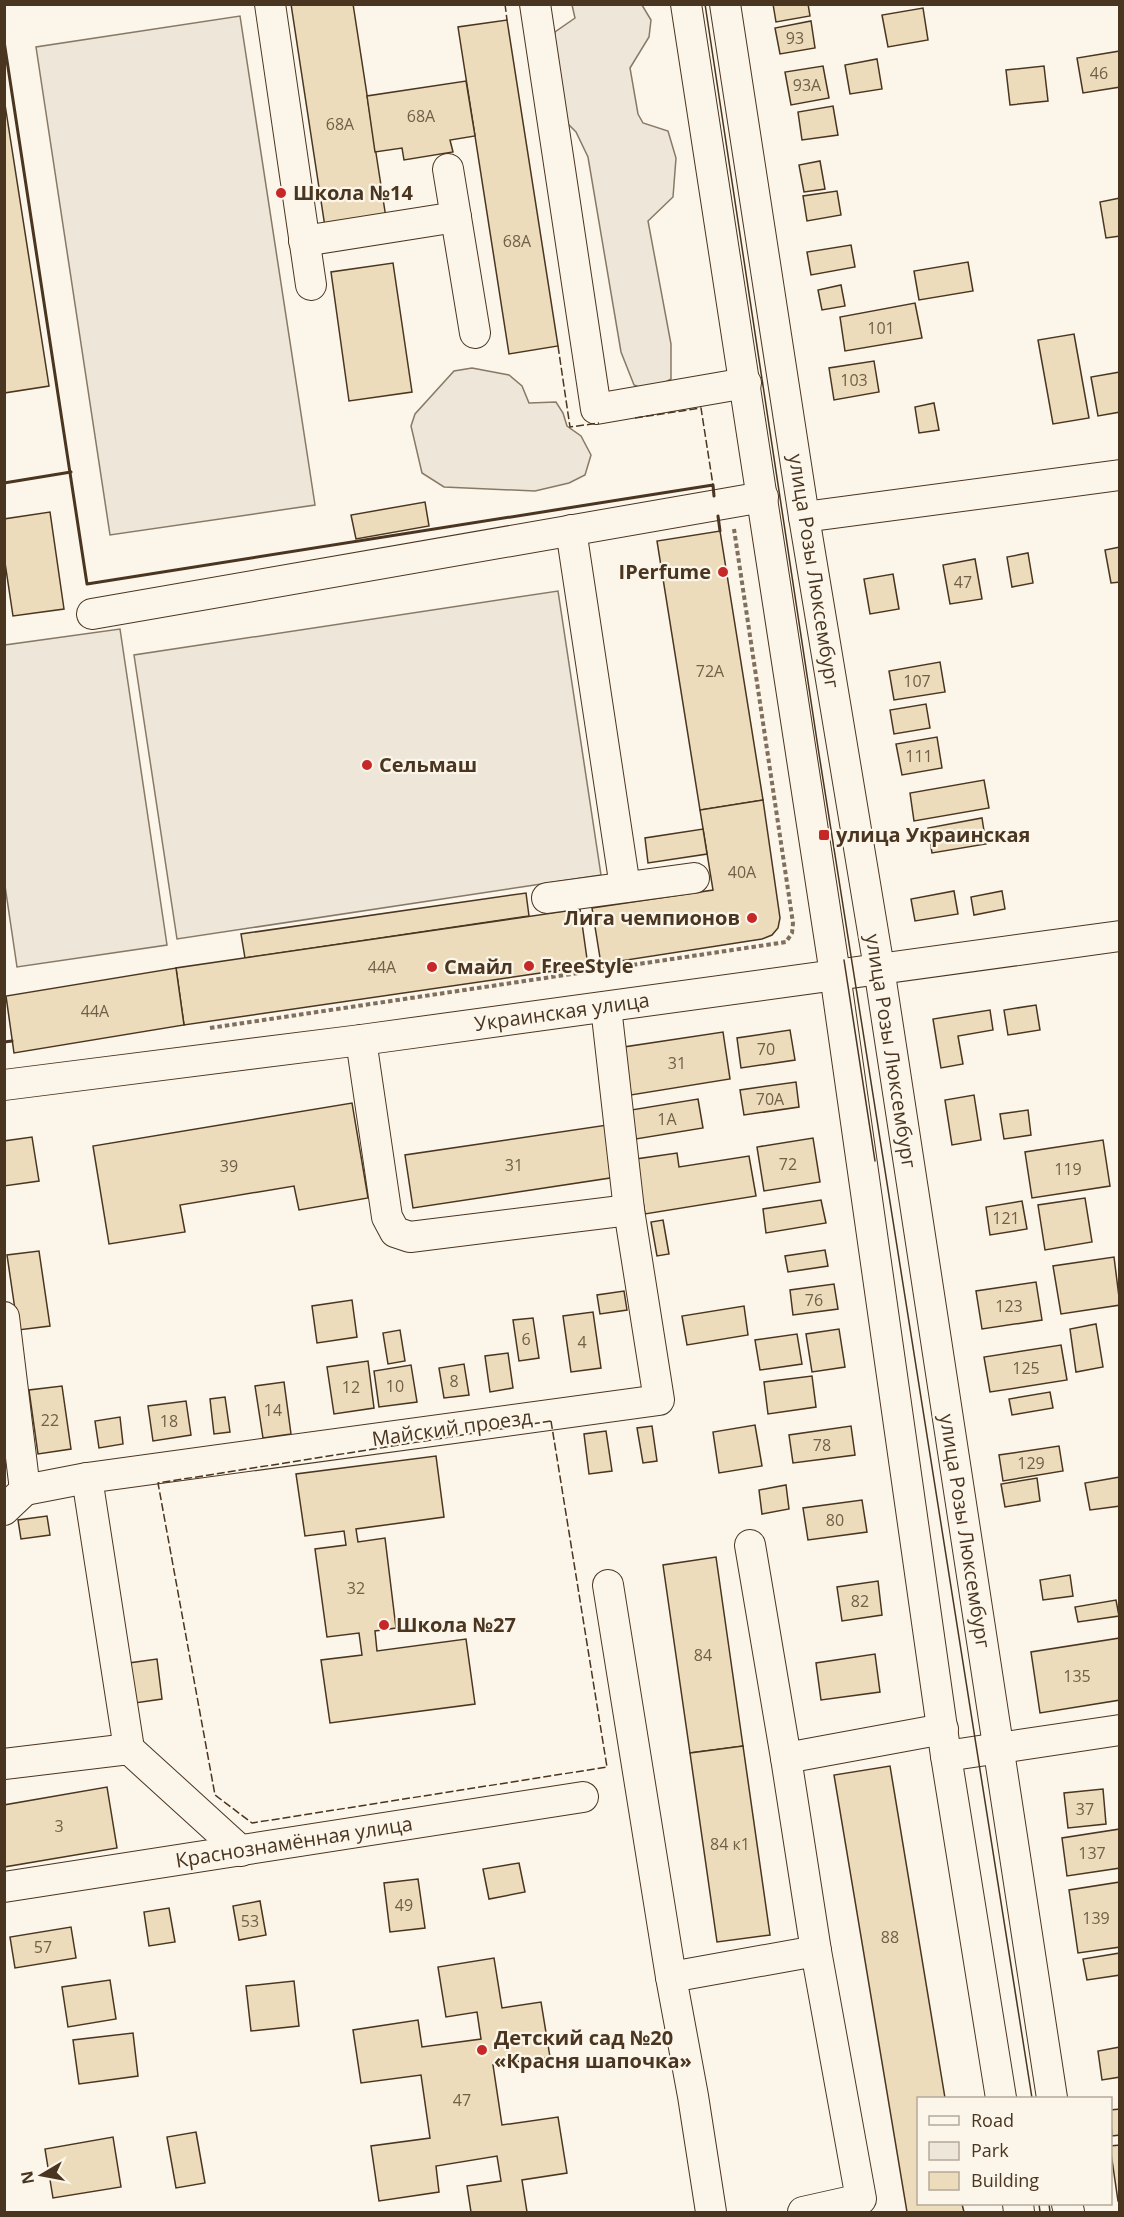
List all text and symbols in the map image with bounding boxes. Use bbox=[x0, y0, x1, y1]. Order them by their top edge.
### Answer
house number: 93 bbox=[786, 27, 804, 49]
house number: 46 bbox=[1090, 62, 1108, 84]
house number: 93А bbox=[793, 74, 822, 96]
house number: 68А bbox=[407, 105, 436, 127]
house number: 68А bbox=[326, 113, 355, 135]
place label: Школа №14 bbox=[293, 179, 413, 206]
marker: Школа №14 bbox=[274, 186, 288, 200]
house number: 68А bbox=[503, 230, 532, 252]
house number: 101 bbox=[867, 317, 895, 339]
house number: 103 bbox=[840, 369, 868, 391]
street label: улица Розы Люксембург bbox=[783, 452, 846, 690]
place label: IPerfume bbox=[619, 558, 711, 585]
marker: IPerfume bbox=[716, 565, 730, 579]
house number: 47 bbox=[954, 571, 972, 593]
house number: 72А bbox=[696, 660, 725, 682]
house number: 107 bbox=[903, 670, 931, 692]
house number: 111 bbox=[905, 745, 933, 767]
place label: Сельмаш bbox=[379, 751, 477, 778]
marker: Сельмаш bbox=[360, 758, 374, 772]
place label: улица Украинская bbox=[836, 821, 1030, 848]
marker: улица Украинская bbox=[817, 828, 831, 842]
house number: 40А bbox=[728, 861, 757, 883]
place label: Лига чемпионов bbox=[564, 904, 740, 931]
marker: Лига чемпионов bbox=[745, 911, 759, 925]
street label: улица Розы Люксембург bbox=[860, 932, 923, 1170]
place label: FreeStyle bbox=[541, 952, 634, 979]
place label: Смайл bbox=[444, 953, 513, 980]
house number: 44А bbox=[368, 956, 397, 978]
marker: FreeStyle bbox=[522, 959, 536, 973]
marker: Смайл bbox=[425, 960, 439, 974]
street label: Украинская улица bbox=[473, 986, 651, 1037]
house number: 44А bbox=[81, 1000, 110, 1022]
house number: 70 bbox=[757, 1038, 775, 1060]
house number: 31 bbox=[668, 1052, 686, 1074]
house number: 70А bbox=[756, 1088, 785, 1110]
house number: 1А bbox=[657, 1108, 678, 1130]
house number: 72 bbox=[779, 1153, 797, 1175]
house number: 31 bbox=[505, 1154, 523, 1176]
house number: 39 bbox=[220, 1155, 238, 1177]
house number: 119 bbox=[1054, 1158, 1082, 1180]
house number: 121 bbox=[992, 1207, 1020, 1229]
house number: 76 bbox=[805, 1289, 823, 1311]
house number: 123 bbox=[995, 1295, 1023, 1317]
house number: 6 bbox=[521, 1328, 531, 1350]
house number: 4 bbox=[577, 1331, 587, 1353]
house number: 125 bbox=[1012, 1357, 1040, 1379]
house number: 8 bbox=[449, 1370, 459, 1392]
house number: 10 bbox=[386, 1375, 404, 1397]
house number: 12 bbox=[342, 1376, 360, 1398]
house number: 14 bbox=[264, 1399, 282, 1421]
street label: Майский проезд bbox=[370, 1403, 534, 1452]
house number: 22 bbox=[41, 1409, 59, 1431]
house number: 18 bbox=[160, 1410, 178, 1432]
street label: улица Розы Люксембург bbox=[934, 1412, 997, 1650]
house number: 78 bbox=[813, 1434, 831, 1456]
house number: 129 bbox=[1017, 1452, 1045, 1474]
house number: 80 bbox=[826, 1509, 844, 1531]
house number: 32 bbox=[347, 1577, 365, 1599]
house number: 82 bbox=[851, 1590, 869, 1612]
place label: Школа №27 bbox=[396, 1611, 516, 1638]
marker: Школа №27 bbox=[377, 1618, 391, 1632]
house number: 84 bbox=[694, 1644, 712, 1666]
house number: 135 bbox=[1063, 1665, 1091, 1687]
house number: 37 bbox=[1076, 1798, 1094, 1820]
street label: Краснознамённая улица bbox=[173, 1809, 414, 1874]
house number: 3 bbox=[54, 1815, 64, 1837]
house number: 84 к1 bbox=[710, 1833, 750, 1855]
house number: 137 bbox=[1078, 1842, 1106, 1864]
house number: 49 bbox=[395, 1894, 413, 1916]
house number: 139 bbox=[1082, 1907, 1110, 1929]
house number: 53 bbox=[241, 1910, 259, 1932]
house number: 88 bbox=[881, 1926, 899, 1948]
house number: 57 bbox=[34, 1936, 52, 1958]
place label: Детский сад №20 «Красня шапочка» bbox=[494, 2024, 692, 2074]
marker: Детский сад №20 «Красня шапочка» bbox=[475, 2043, 489, 2057]
house number: 47 bbox=[453, 2089, 471, 2111]
legend bbox=[917, 2097, 1112, 2205]
text: Road bbox=[971, 2108, 1014, 2132]
text: Park bbox=[971, 2138, 1009, 2162]
north arrow bbox=[12, 2145, 72, 2205]
text: Building bbox=[971, 2168, 1039, 2192]
text: N bbox=[15, 2169, 39, 2186]

